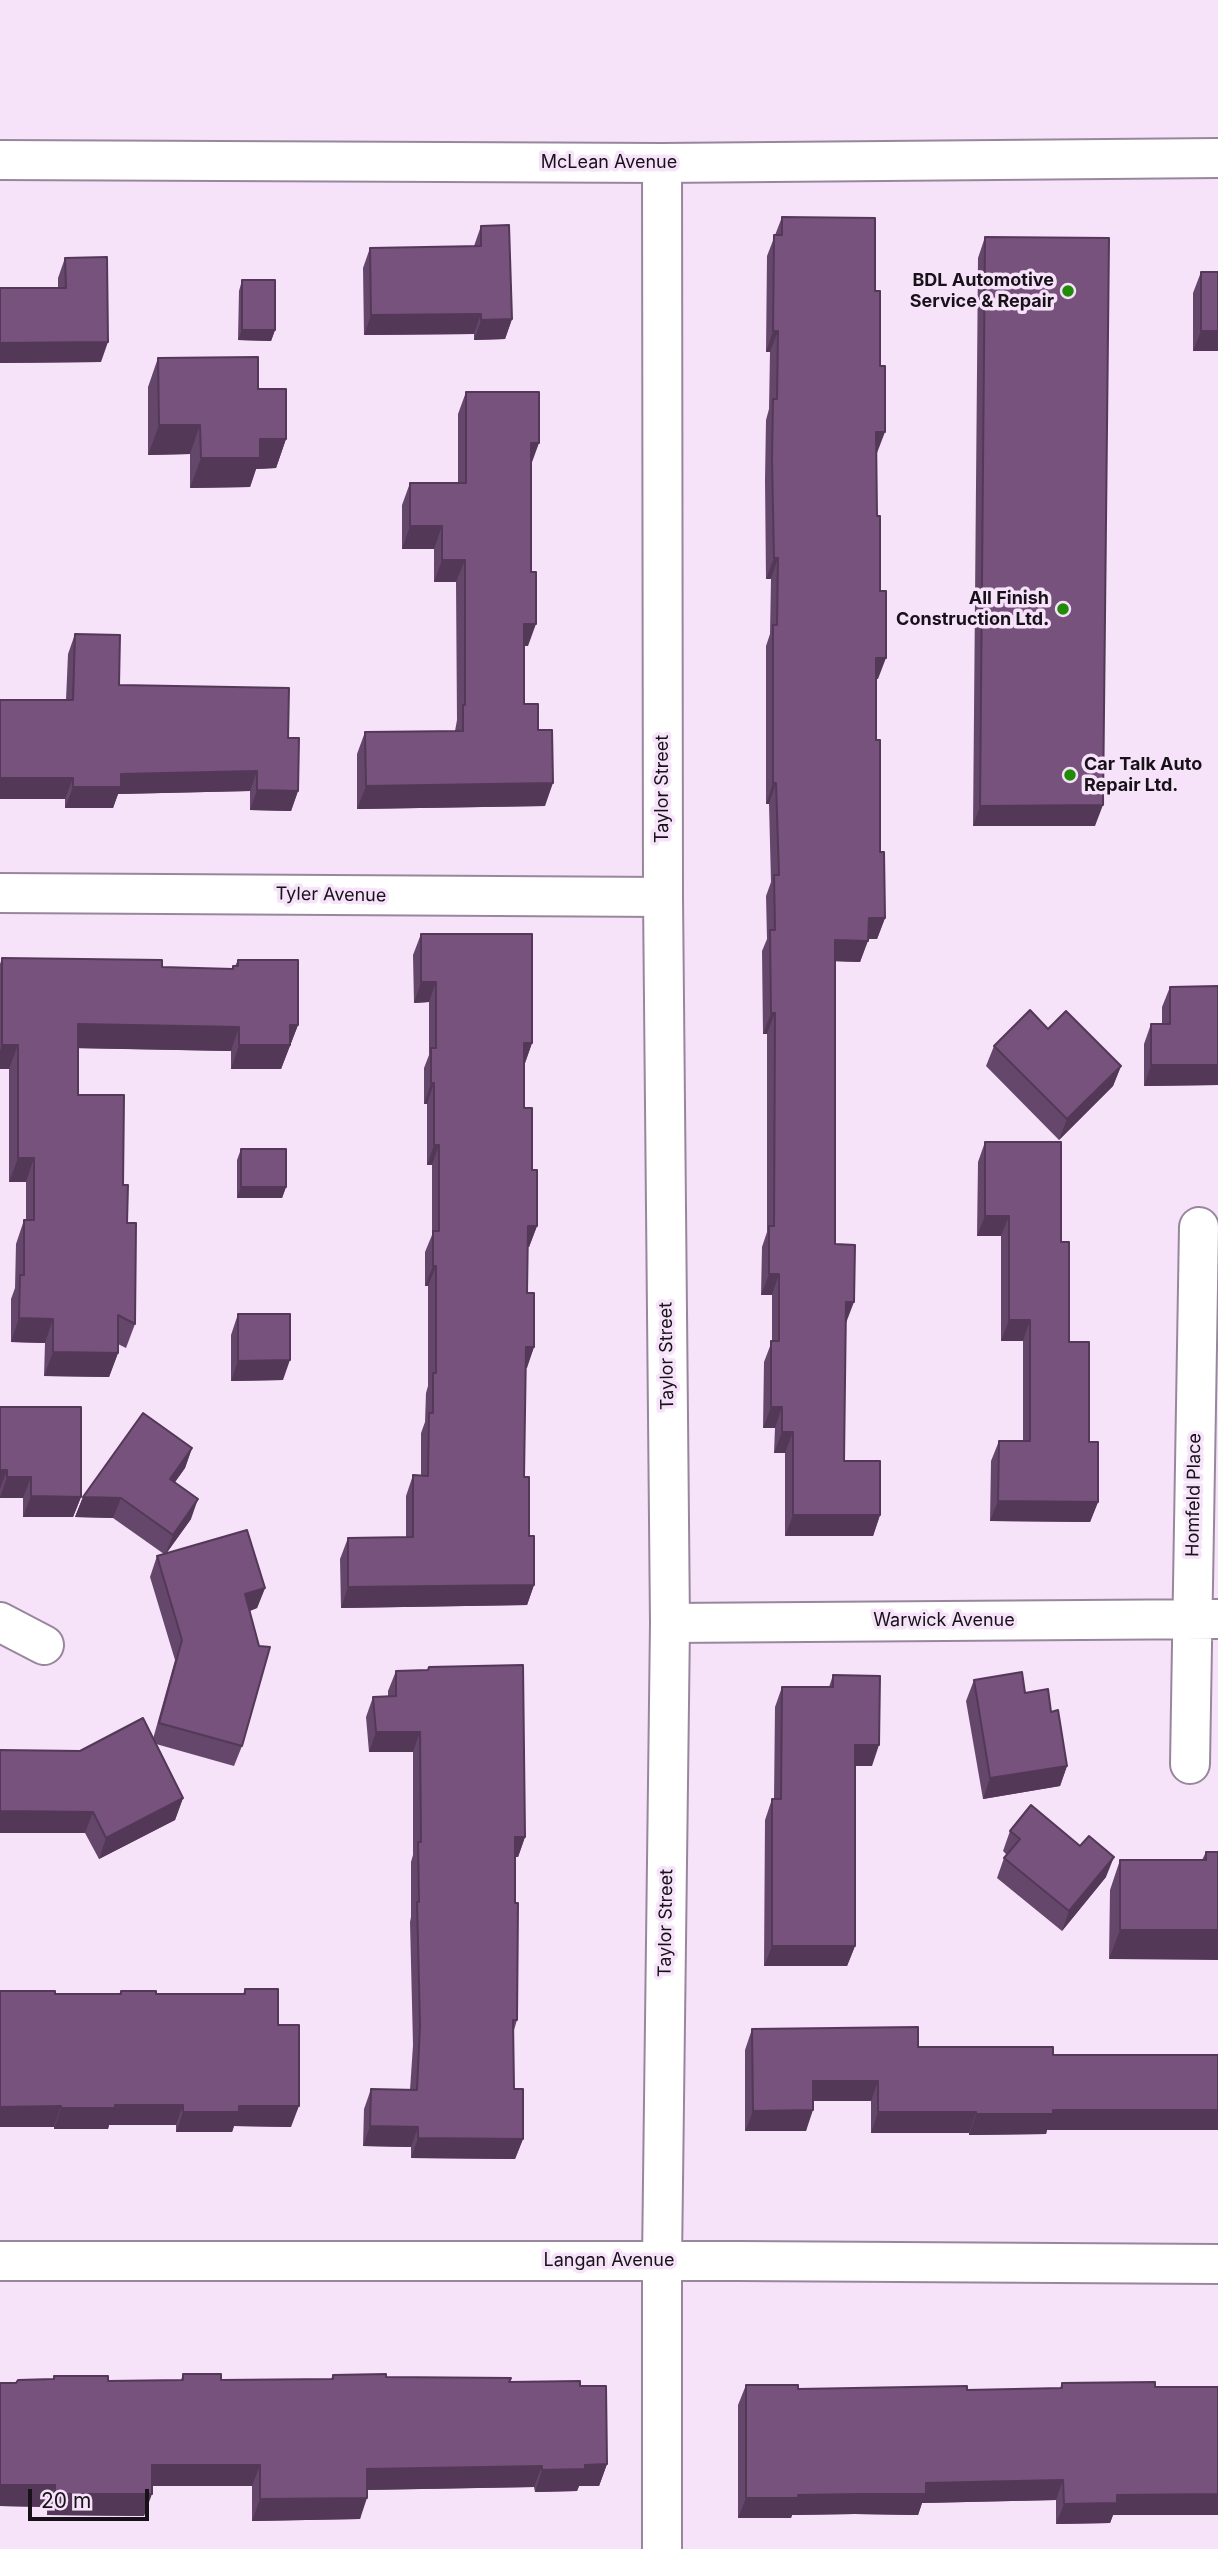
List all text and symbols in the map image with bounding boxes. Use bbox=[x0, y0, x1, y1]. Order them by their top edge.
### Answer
street label: McLean Avenue bbox=[541, 152, 677, 174]
place label: BDL Automotive Service & Repair bbox=[910, 270, 1054, 312]
marker: BDL Automotive Service & Repair bbox=[1060, 283, 1076, 299]
place label: All Finish Construction Ltd. bbox=[896, 588, 1049, 630]
marker: All Finish Construction Ltd. bbox=[1055, 601, 1071, 617]
street label: Taylor Street bbox=[652, 735, 674, 843]
place label: Car Talk Auto Repair Ltd. bbox=[1084, 754, 1202, 796]
marker: Car Talk Auto Repair Ltd. bbox=[1062, 767, 1078, 783]
street label: Tyler Avenue bbox=[276, 883, 386, 907]
street label: Taylor Street bbox=[655, 1302, 679, 1410]
street label: Homfeld Place bbox=[1182, 1433, 1206, 1557]
street label: Warwick Avenue bbox=[873, 1610, 1015, 1632]
street label: Taylor Street bbox=[654, 1869, 678, 1977]
street label: Langan Avenue bbox=[544, 2250, 674, 2272]
scale bar bbox=[32, 2476, 152, 2520]
text: 20 m bbox=[41, 2488, 91, 2513]

